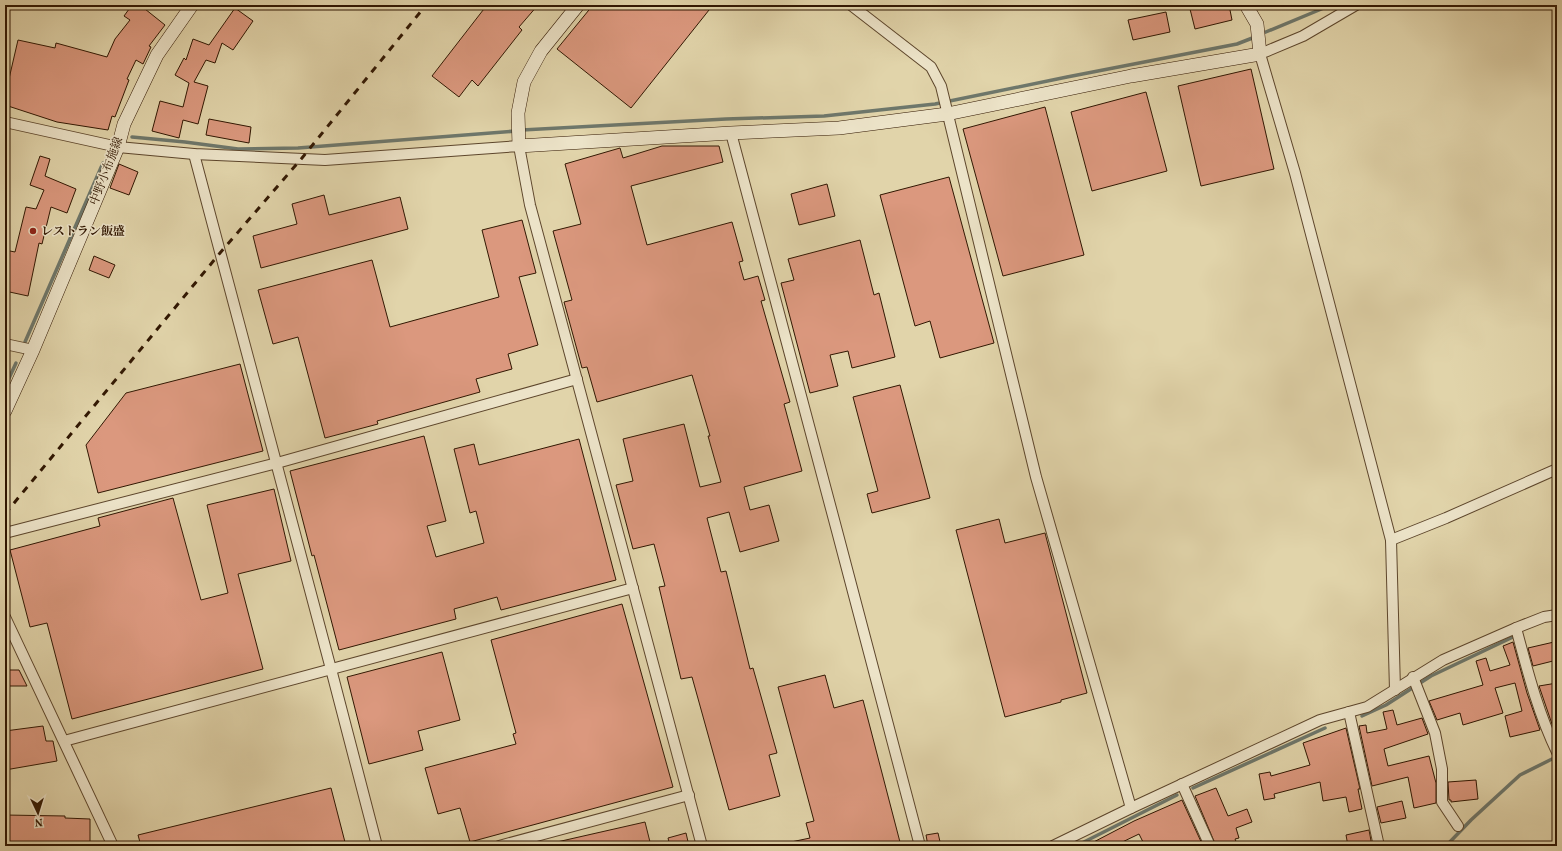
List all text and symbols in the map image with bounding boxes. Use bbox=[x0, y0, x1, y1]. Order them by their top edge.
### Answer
street label: 中野小布施線 bbox=[87, 135, 127, 208]
place label: レストラン飯盛 bbox=[41, 224, 125, 240]
marker: レストラン飯盛 bbox=[28, 226, 38, 236]
north arrow bbox=[18, 793, 58, 833]
text: N bbox=[34, 814, 43, 829]

